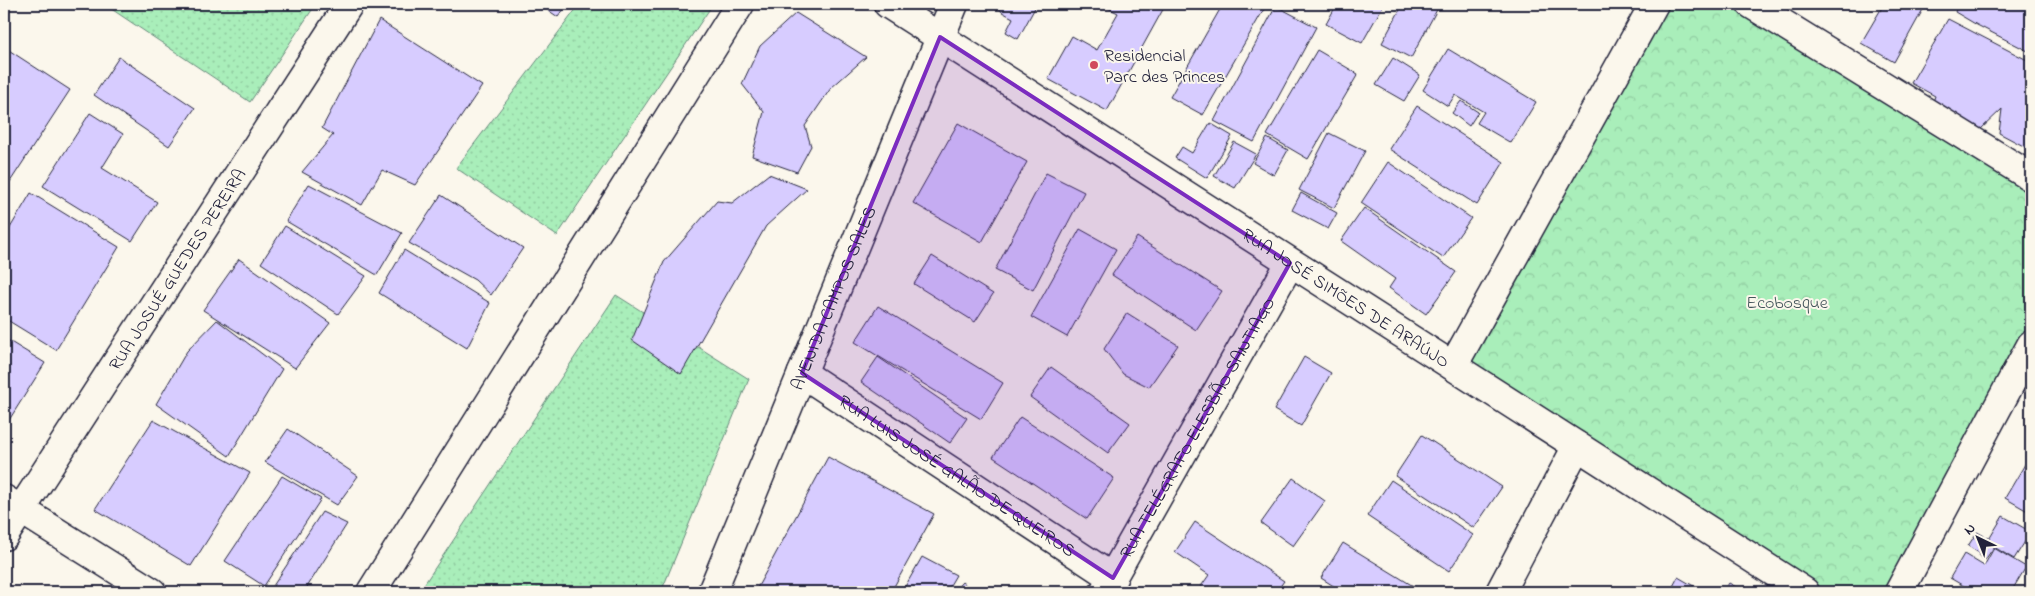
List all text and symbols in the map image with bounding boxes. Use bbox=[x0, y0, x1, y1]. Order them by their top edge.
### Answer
place label: Residencial Parc des Princes bbox=[1104, 44, 1225, 91]
marker: Residencial Parc des Princes bbox=[1088, 59, 1100, 71]
street label: RUA JOSUÉ GUEDES PEREIRA bbox=[104, 164, 254, 376]
street label: AVENIDA CAMPOS SALES bbox=[785, 203, 884, 395]
street label: RUA JOSÉ SIMÕES DE ARAÚJO bbox=[1236, 223, 1454, 376]
park label: Ecobosque bbox=[1746, 291, 1829, 317]
street label: RUA TELÉGRAFO ELESBÃO SANTIAGO bbox=[1114, 293, 1283, 564]
street label: RUA LUIS JOSÉ GALÃO DE QUEIROS bbox=[833, 389, 1080, 565]
north arrow bbox=[1952, 514, 2002, 564]
text: N bbox=[1960, 519, 1981, 540]

